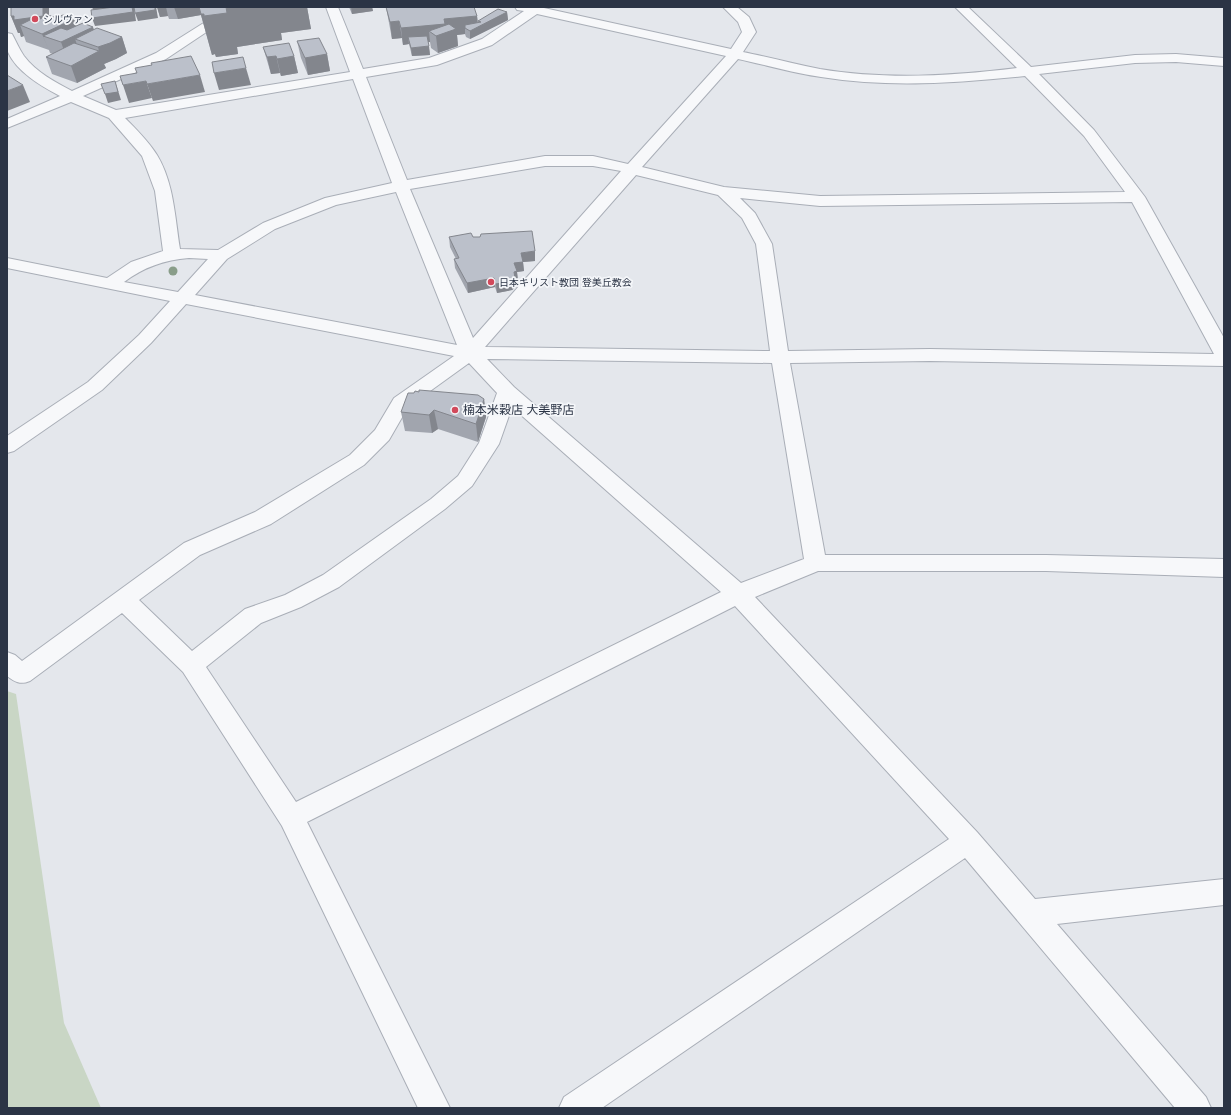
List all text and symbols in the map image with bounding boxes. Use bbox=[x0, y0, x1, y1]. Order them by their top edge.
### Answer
marker: シルヴァン bbox=[30, 14, 40, 24]
place label: シルヴァン bbox=[43, 14, 93, 25]
marker: 日本キリスト教団 登美丘教会 bbox=[486, 277, 496, 287]
place label: 日本キリスト教団 登美丘教会 bbox=[499, 277, 632, 288]
place label: 楠本米穀店 大美野店 bbox=[463, 403, 574, 417]
marker: 楠本米穀店 大美野店 bbox=[450, 405, 460, 415]

